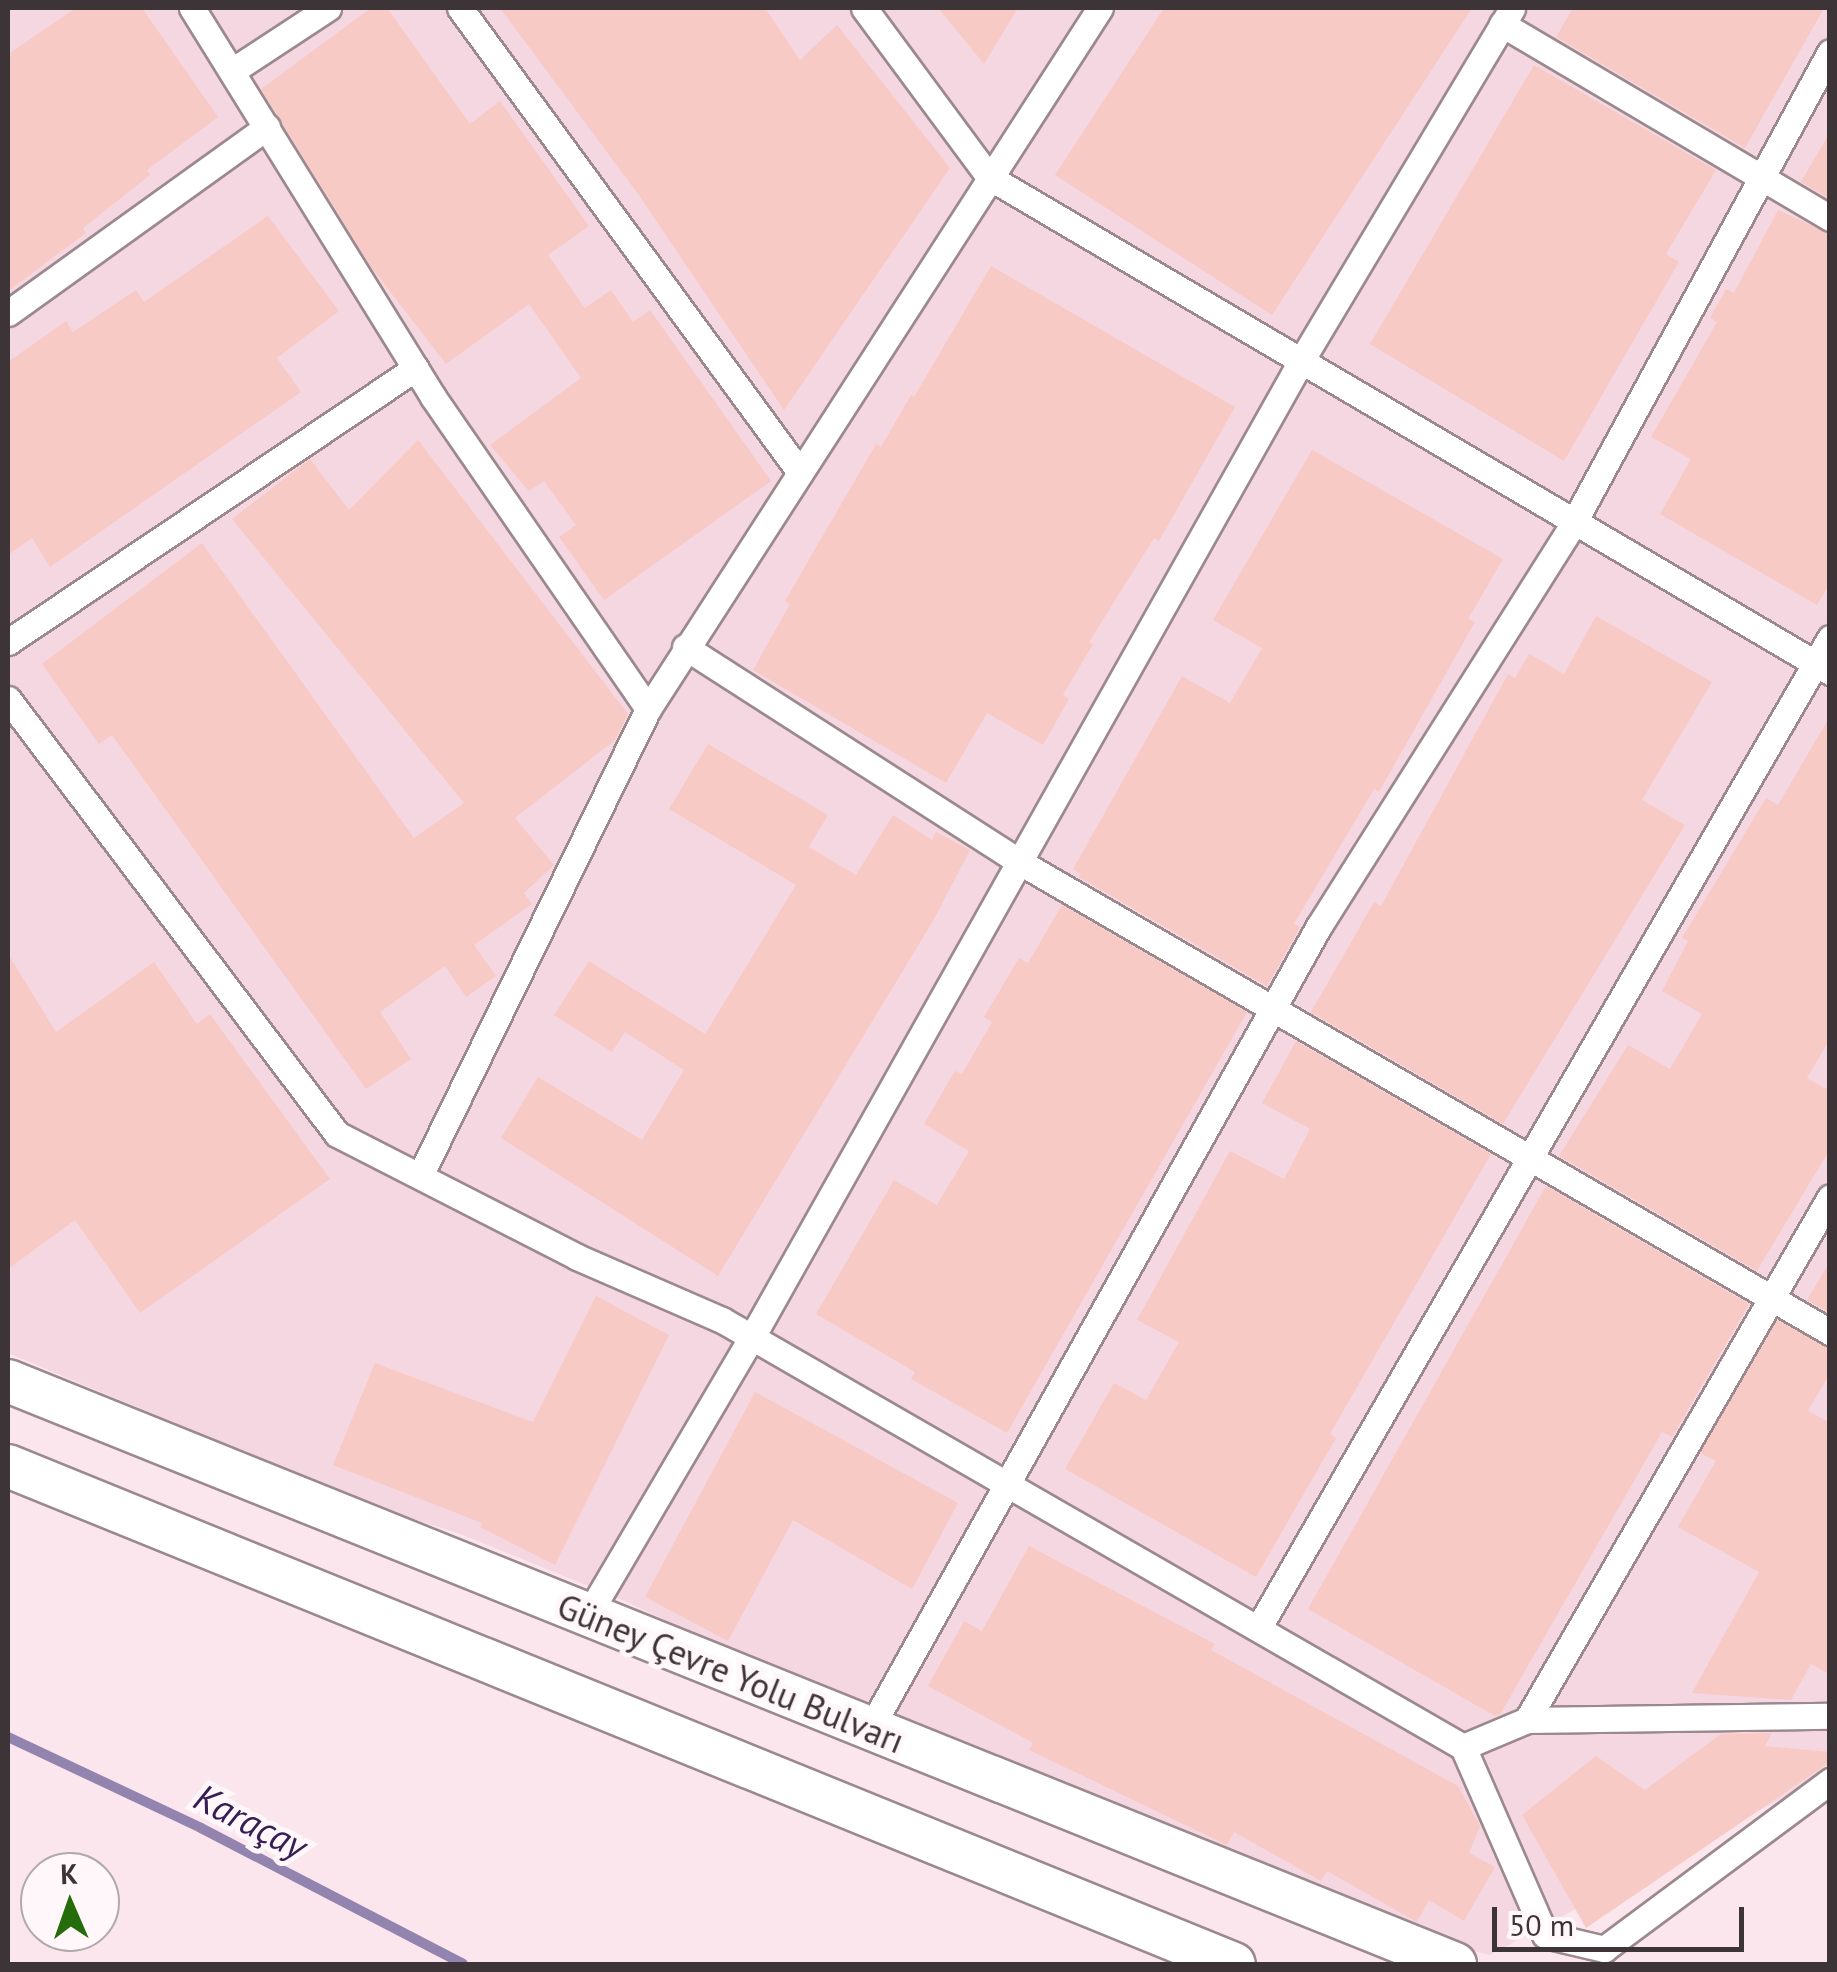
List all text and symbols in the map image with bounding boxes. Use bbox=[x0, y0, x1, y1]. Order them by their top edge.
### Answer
street label: Güney Çevre Yolu Bulvarı bbox=[550, 1584, 912, 1762]
water label: Karaçay bbox=[187, 1773, 315, 1869]
north arrow bbox=[20, 1852, 120, 1952]
text: K bbox=[60, 1855, 78, 1892]
scale bar bbox=[1497, 1887, 1750, 1949]
text: 50 m bbox=[1509, 1905, 1574, 1944]

